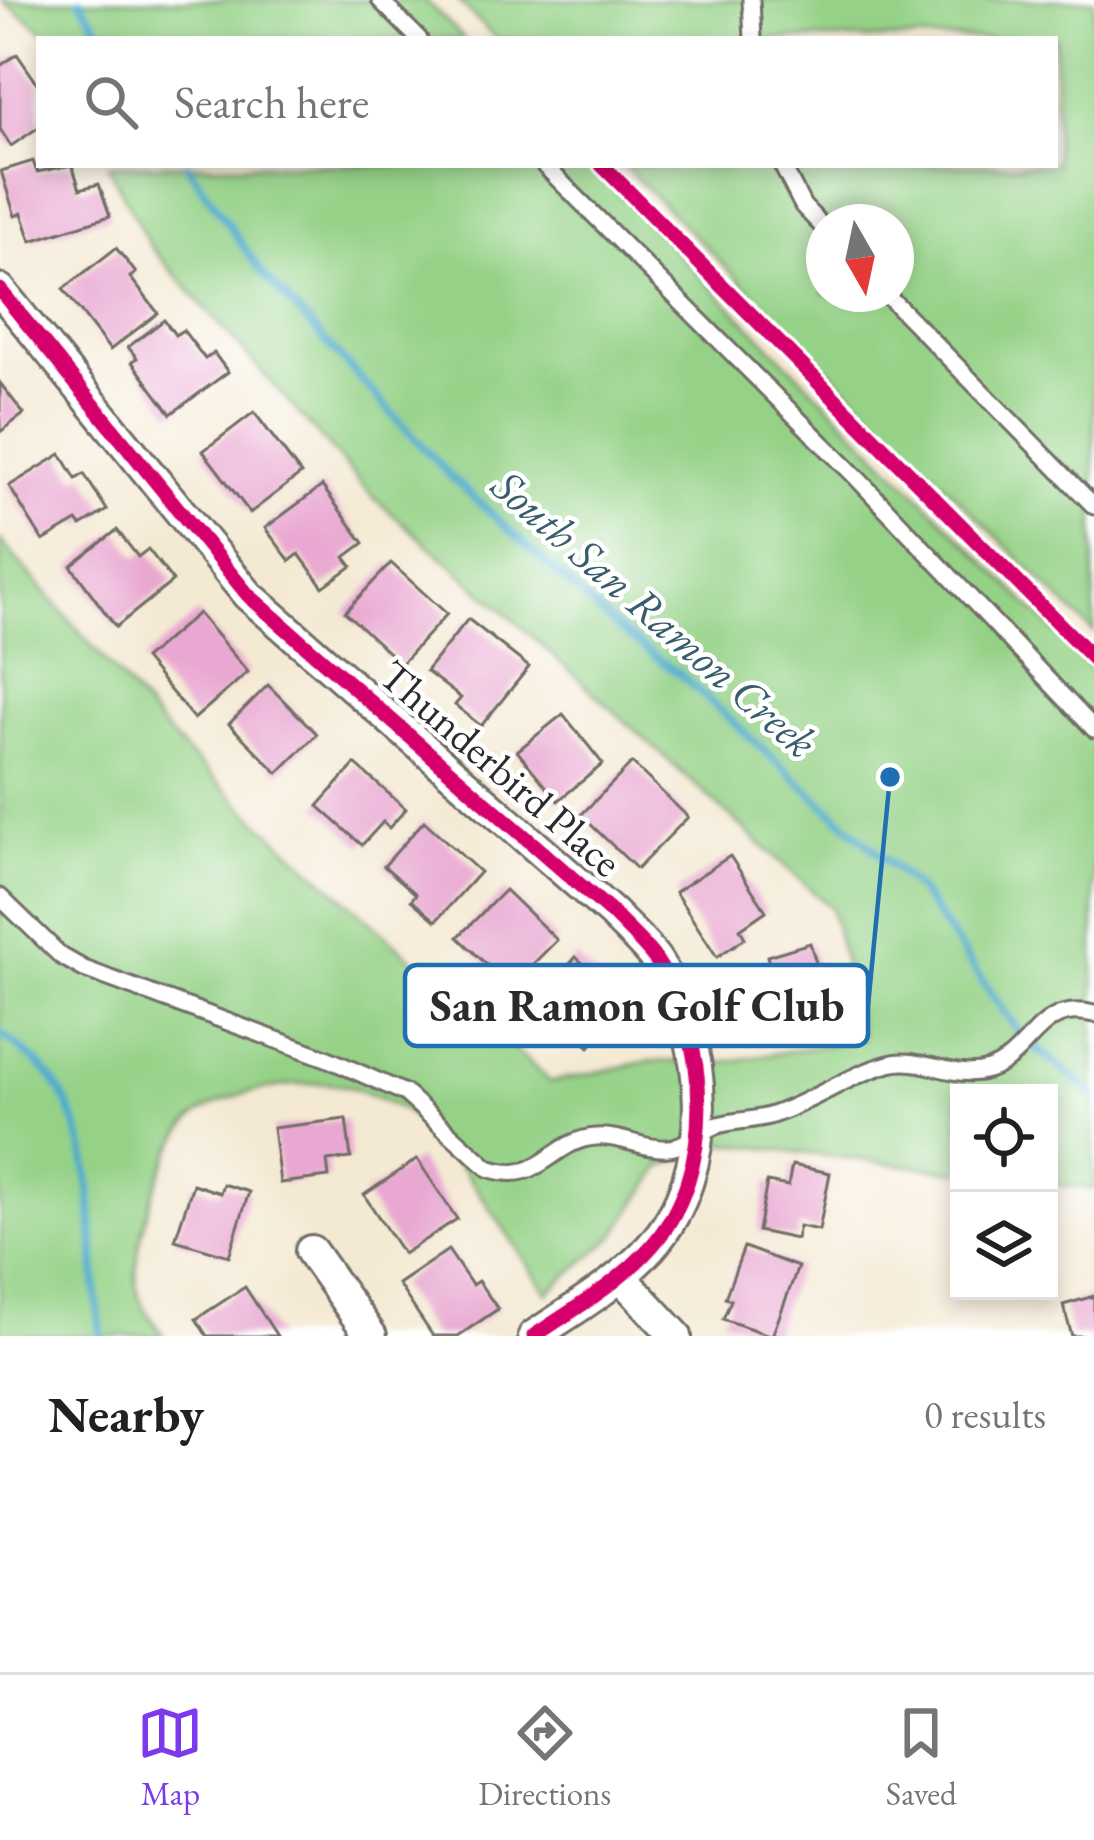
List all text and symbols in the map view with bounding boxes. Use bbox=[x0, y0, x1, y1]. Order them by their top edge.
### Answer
search box bbox=[36, 36, 1058, 168]
icon: search bbox=[78, 69, 144, 135]
text: Search here bbox=[174, 73, 369, 131]
north arrow bbox=[806, 204, 914, 312]
water label: South San Ramon Creek bbox=[480, 455, 830, 770]
street label: Thunderbird Place bbox=[368, 648, 633, 889]
callout: San Ramon Golf Club bbox=[405, 965, 868, 1046]
text: San Ramon Golf Club bbox=[430, 976, 844, 1034]
map controls bbox=[950, 1084, 1058, 1300]
button: locate bbox=[950, 1084, 1058, 1192]
button: layers bbox=[950, 1192, 1058, 1300]
text: Nearby bbox=[48, 1381, 204, 1447]
text: 0 results bbox=[924, 1389, 1046, 1440]
tab: Map bbox=[137, 1700, 203, 1815]
tab: Directions bbox=[478, 1700, 611, 1815]
tab: Saved bbox=[886, 1700, 957, 1815]

